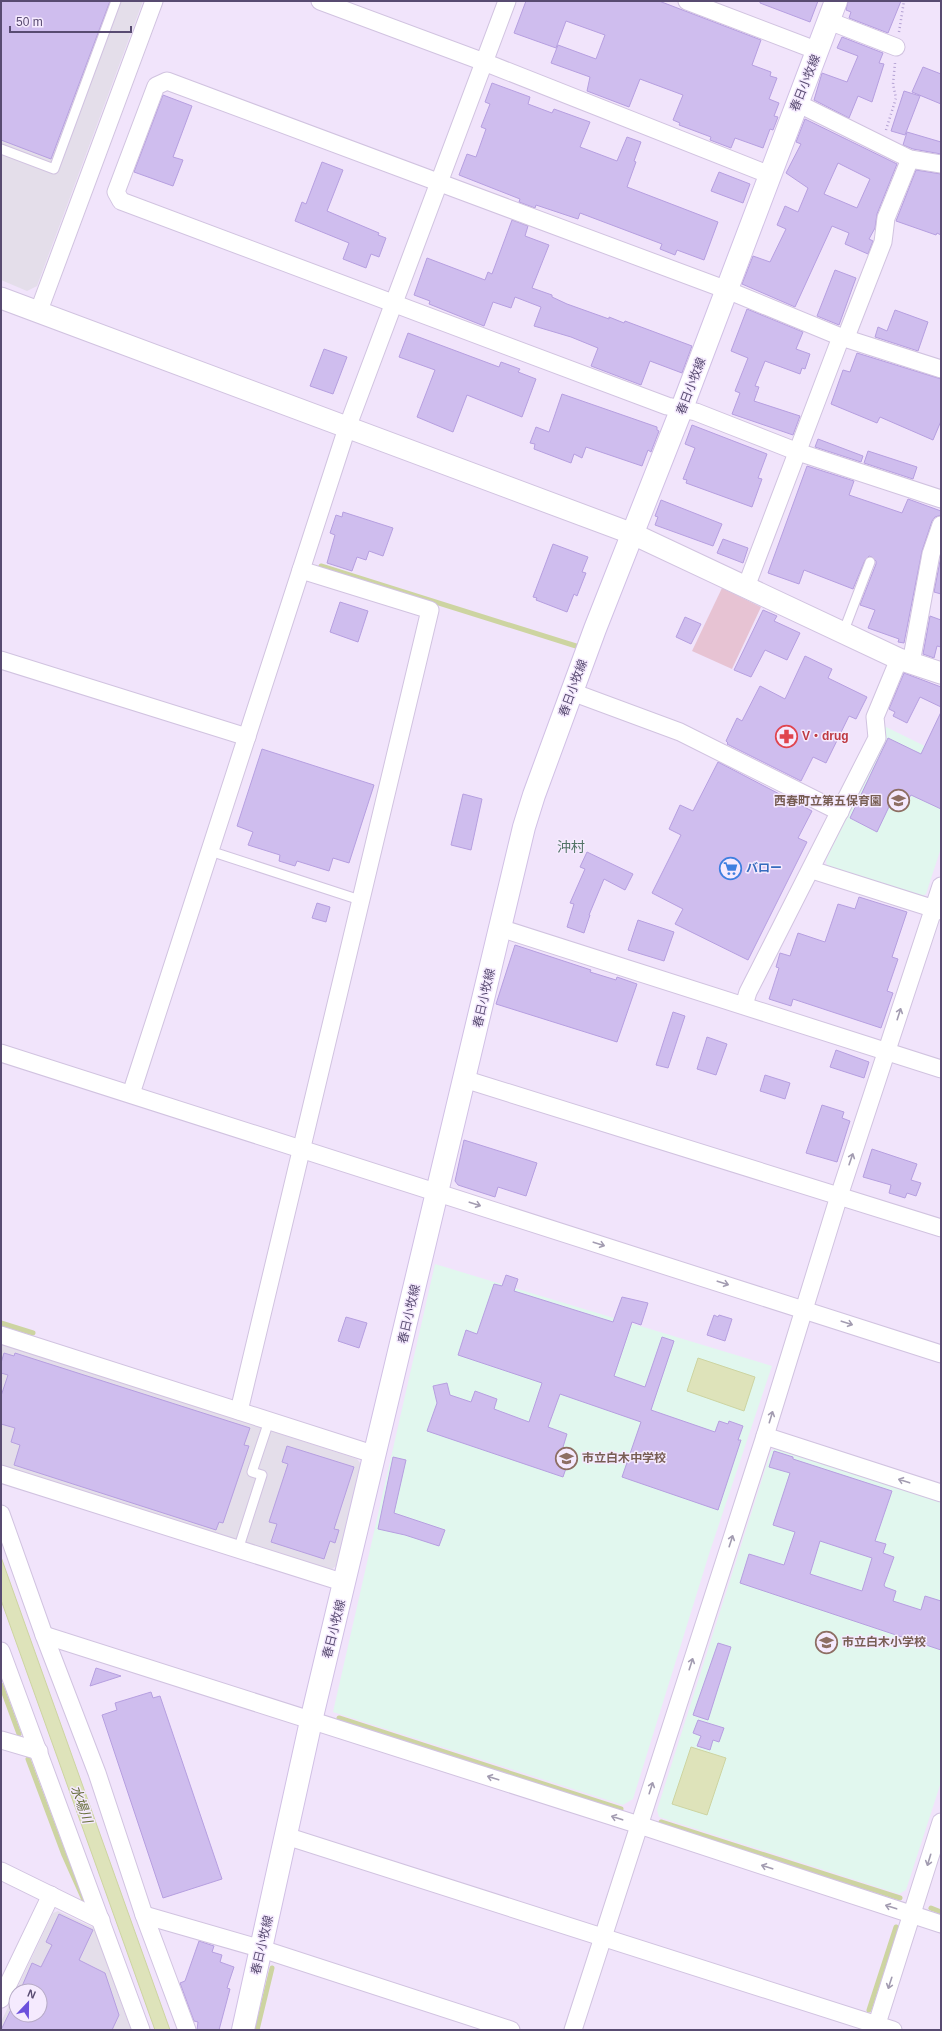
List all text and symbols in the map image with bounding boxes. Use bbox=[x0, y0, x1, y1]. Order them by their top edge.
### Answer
scale bar bbox=[10, 8, 131, 34]
text: 50 m bbox=[16, 15, 43, 29]
street label: 春日小牧線 bbox=[787, 53, 823, 113]
street label: 春日小牧線 bbox=[674, 355, 708, 417]
street label: 春日小牧線 bbox=[556, 657, 590, 719]
pharmacy icon: V・drug bbox=[774, 723, 800, 749]
place label: V・drug bbox=[802, 729, 849, 743]
school or university icon: 西春町立第五保育園 bbox=[885, 788, 911, 814]
place label: 西春町立第五保育園 bbox=[774, 794, 882, 808]
district label: 沖村 bbox=[557, 839, 585, 855]
supermarket icon: バロー bbox=[717, 855, 743, 881]
place label: バロー bbox=[746, 861, 782, 875]
street label: 春日小牧線 bbox=[470, 967, 498, 1029]
one-way arrow bbox=[896, 1009, 904, 1021]
one-way arrow bbox=[848, 1153, 856, 1165]
one-way arrow bbox=[469, 1201, 482, 1208]
one-way arrow bbox=[593, 1240, 605, 1248]
one-way arrow bbox=[716, 1280, 729, 1287]
street label: 春日小牧線 bbox=[395, 1283, 423, 1345]
one-way arrow bbox=[840, 1320, 853, 1327]
one-way arrow bbox=[768, 1410, 775, 1423]
school or university icon: 市立白木中学校 bbox=[553, 1445, 579, 1471]
place label: 市立白木中学校 bbox=[582, 1451, 666, 1465]
one-way arrow bbox=[898, 1477, 911, 1484]
one-way arrow bbox=[728, 1534, 735, 1547]
street label: 春日小牧線 bbox=[320, 1598, 348, 1660]
school or university icon: 市立白木小学校 bbox=[813, 1629, 839, 1655]
place label: 市立白木小学校 bbox=[842, 1635, 926, 1649]
one-way arrow bbox=[688, 1658, 695, 1671]
one-way arrow bbox=[487, 1774, 499, 1782]
one-way arrow bbox=[648, 1782, 655, 1795]
water label: 水場川 bbox=[68, 1783, 96, 1827]
one-way arrow bbox=[610, 1814, 623, 1821]
one-way arrow bbox=[925, 1853, 932, 1866]
one-way arrow bbox=[761, 1863, 774, 1870]
one-way arrow bbox=[884, 1903, 897, 1910]
street label: 春日小牧線 bbox=[248, 1914, 276, 1976]
one-way arrow bbox=[886, 1977, 893, 1990]
north arrow bbox=[8, 1983, 48, 2023]
text: N bbox=[26, 1987, 38, 2001]

